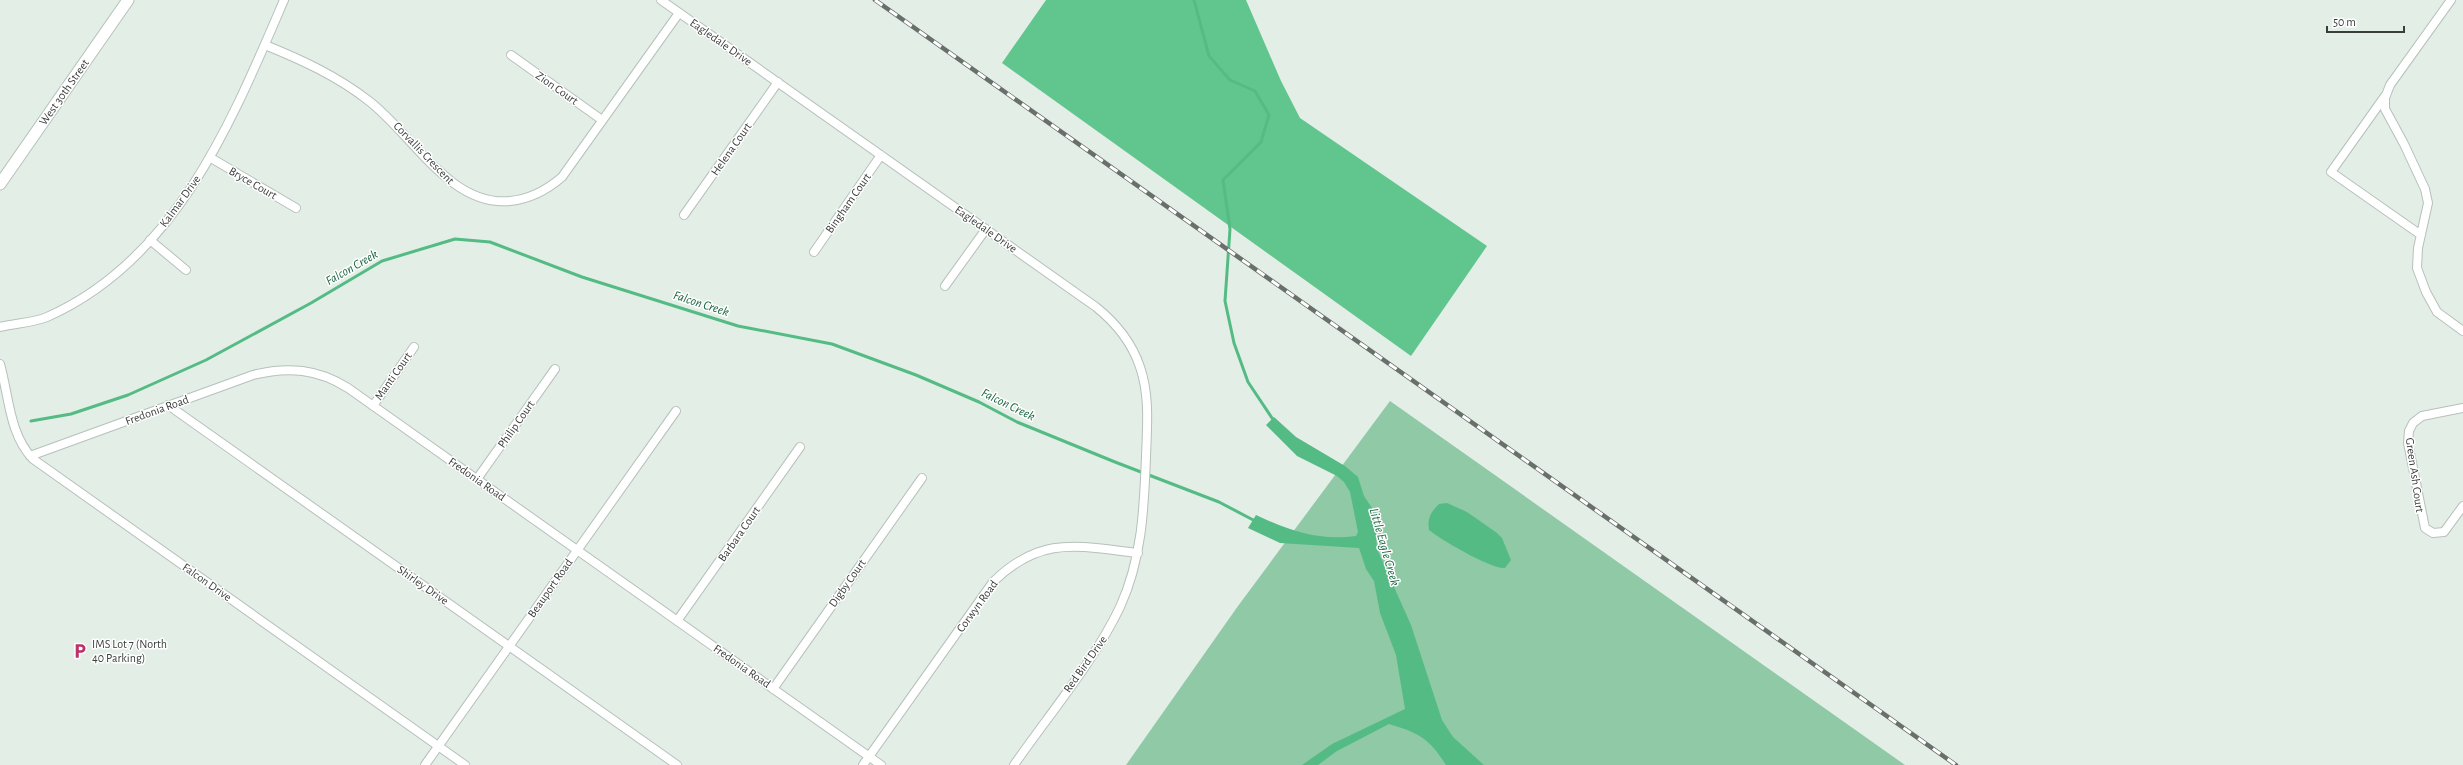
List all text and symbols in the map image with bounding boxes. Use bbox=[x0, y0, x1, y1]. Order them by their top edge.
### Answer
scale bar bbox=[2327, 8, 2404, 34]
street label: Eagledale Drive bbox=[688, 16, 754, 68]
text: 50 m bbox=[2333, 16, 2356, 28]
street label: West 30th Street bbox=[37, 57, 91, 127]
street label: Zion Court bbox=[534, 69, 581, 107]
street label: Corvallis Crescent bbox=[391, 120, 457, 187]
street label: Helena Court bbox=[709, 120, 754, 178]
street label: Bryce Court bbox=[227, 165, 279, 202]
street label: Bingham Court bbox=[823, 171, 873, 235]
street label: Kalmar Drive bbox=[157, 173, 203, 229]
street label: Eagledale Drive bbox=[953, 203, 1019, 255]
water label: Falcon Creek bbox=[324, 248, 380, 288]
water label: Falcon Creek bbox=[671, 289, 731, 319]
street label: Manti Court bbox=[372, 350, 414, 402]
water label: Falcon Creek bbox=[979, 386, 1037, 424]
street label: Fredonia Road bbox=[124, 393, 190, 427]
street label: Philip Court bbox=[495, 398, 537, 450]
street label: Green Ash Court bbox=[2404, 437, 2426, 513]
street label: Fredonia Road bbox=[446, 455, 508, 503]
street label: Barbara Court bbox=[716, 504, 762, 564]
water label: Little Eagle Creek bbox=[1367, 507, 1401, 587]
street label: Beauport Road bbox=[525, 556, 575, 620]
street label: Digby Court bbox=[826, 557, 869, 610]
street label: Falcon Drive bbox=[180, 561, 234, 603]
street label: Shirley Drive bbox=[395, 563, 451, 608]
street label: Corwyn Road bbox=[954, 578, 1001, 635]
street label: Red Bird Drive bbox=[1061, 633, 1109, 695]
place label: IMS Lot 7 (North 40 Parking) bbox=[92, 638, 167, 664]
parking icon: IMS Lot 7 (North 40 Parking) bbox=[71, 642, 89, 660]
street label: Fredonia Road bbox=[711, 642, 773, 690]

